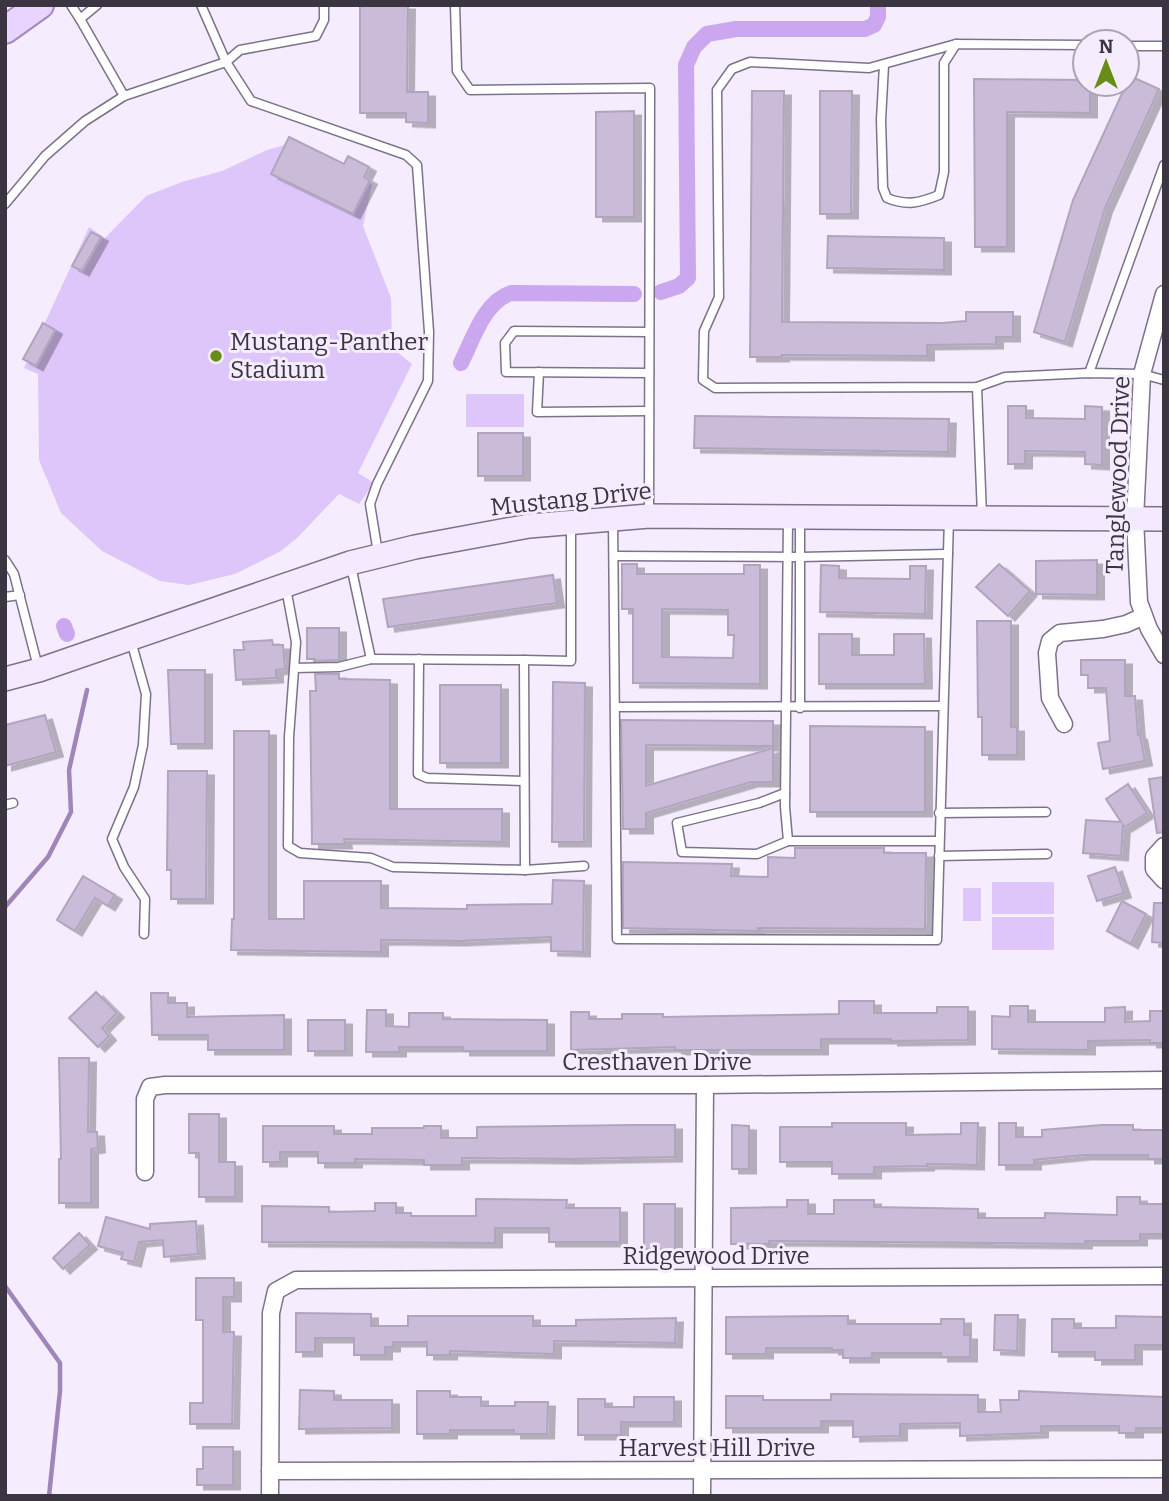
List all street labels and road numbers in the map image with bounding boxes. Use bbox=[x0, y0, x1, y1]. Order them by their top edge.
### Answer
street label: Tanglewood Drive bbox=[1101, 375, 1135, 575]
street label: Mustang Drive bbox=[489, 477, 653, 521]
street label: Cresthaven Drive bbox=[562, 1048, 752, 1076]
street label: Ridgewood Drive bbox=[622, 1242, 810, 1270]
street label: Harvest Hill Drive bbox=[619, 1434, 815, 1462]

